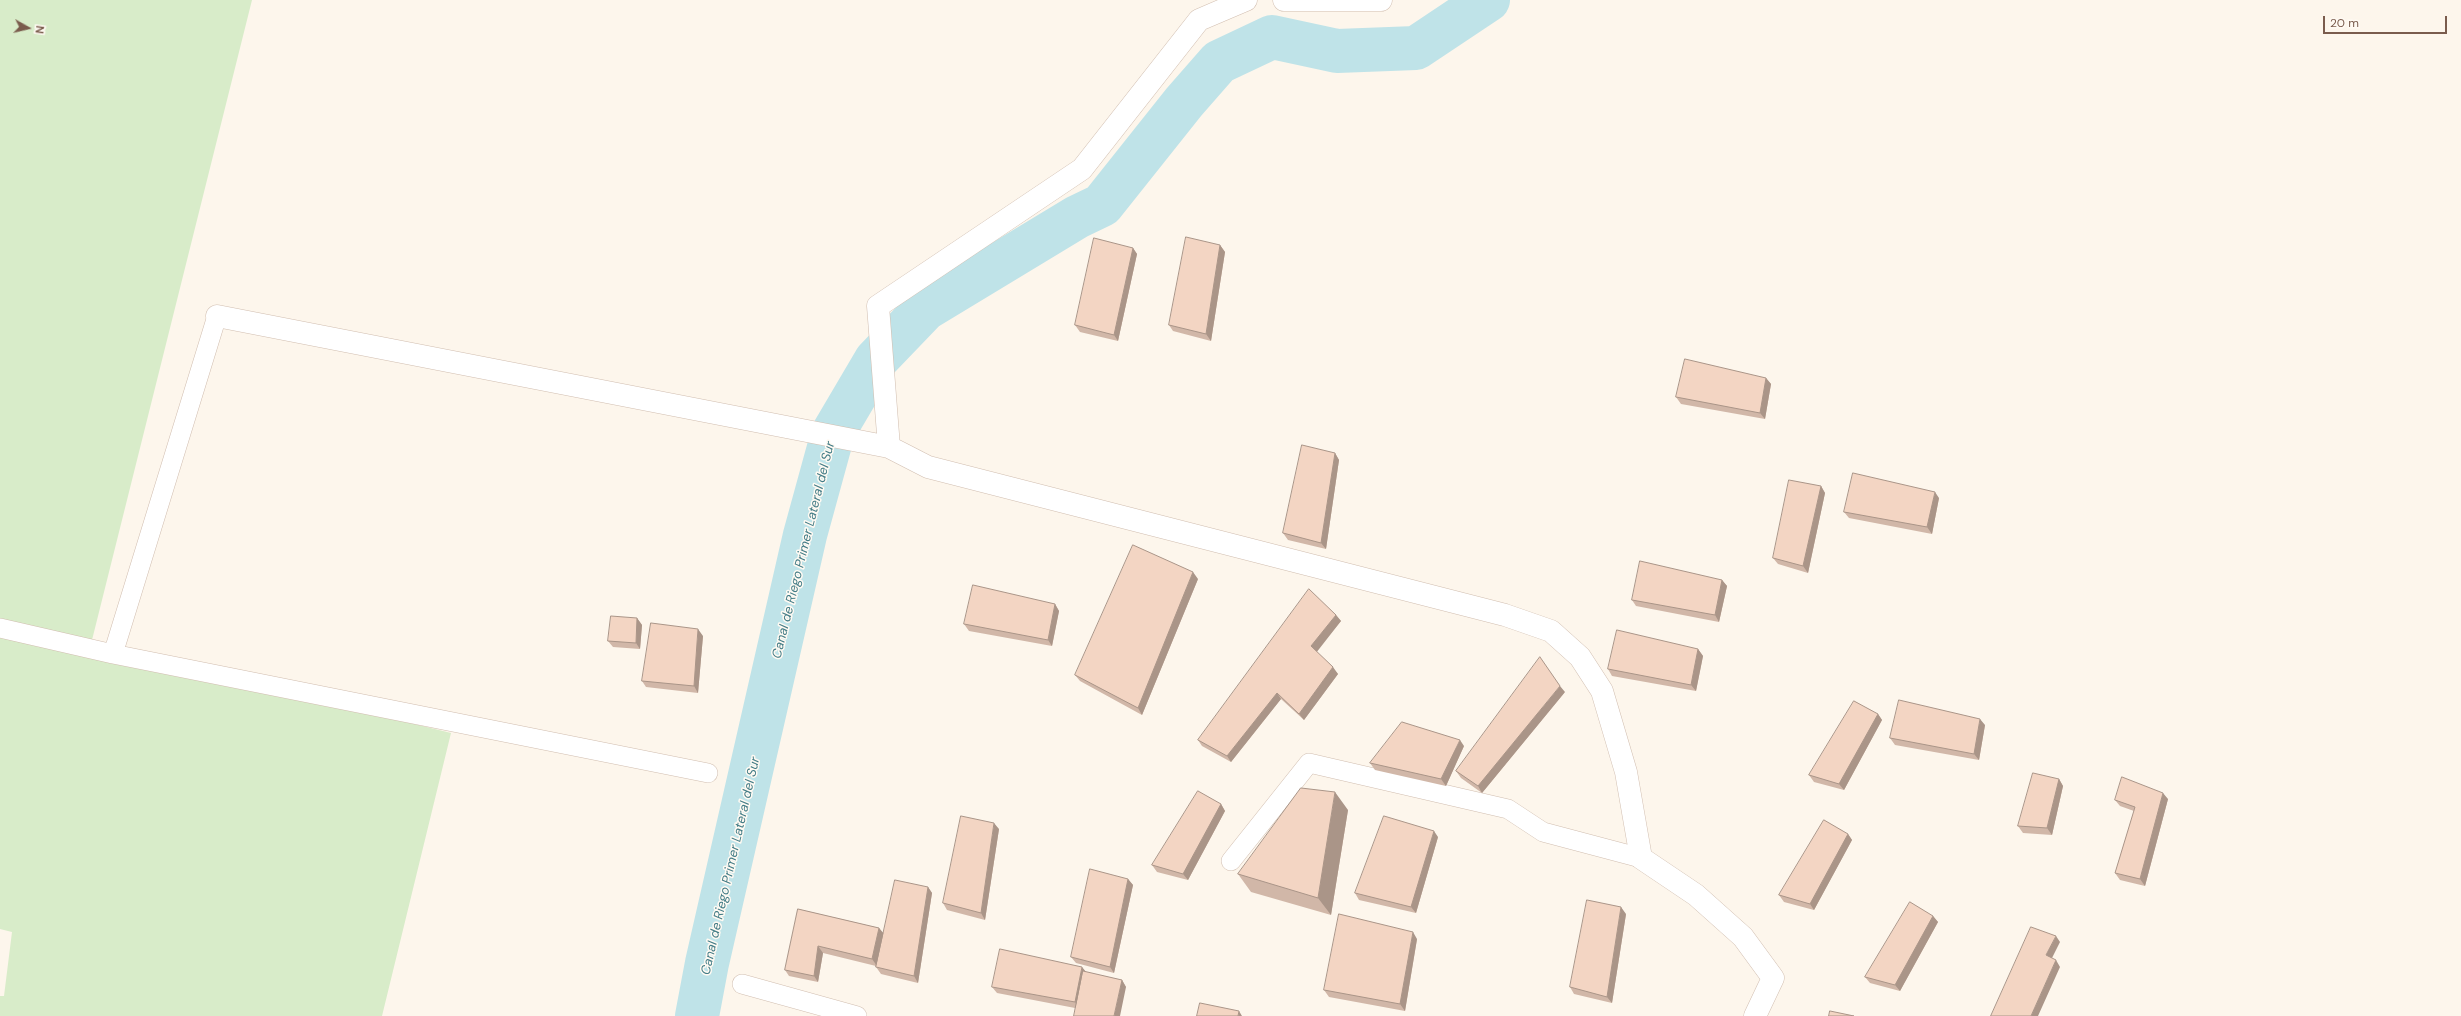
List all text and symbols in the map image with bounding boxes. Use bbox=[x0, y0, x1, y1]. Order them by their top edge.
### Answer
north arrow bbox=[8, 8, 48, 48]
scale bar bbox=[2325, 8, 2449, 34]
text: 20 m bbox=[2330, 15, 2359, 31]
text: N bbox=[32, 25, 47, 35]
water label: Canal de Riego Primer Lateral del Sur bbox=[769, 440, 839, 660]
water label: Canal de Riego Primer Lateral del Sur bbox=[698, 755, 764, 977]

